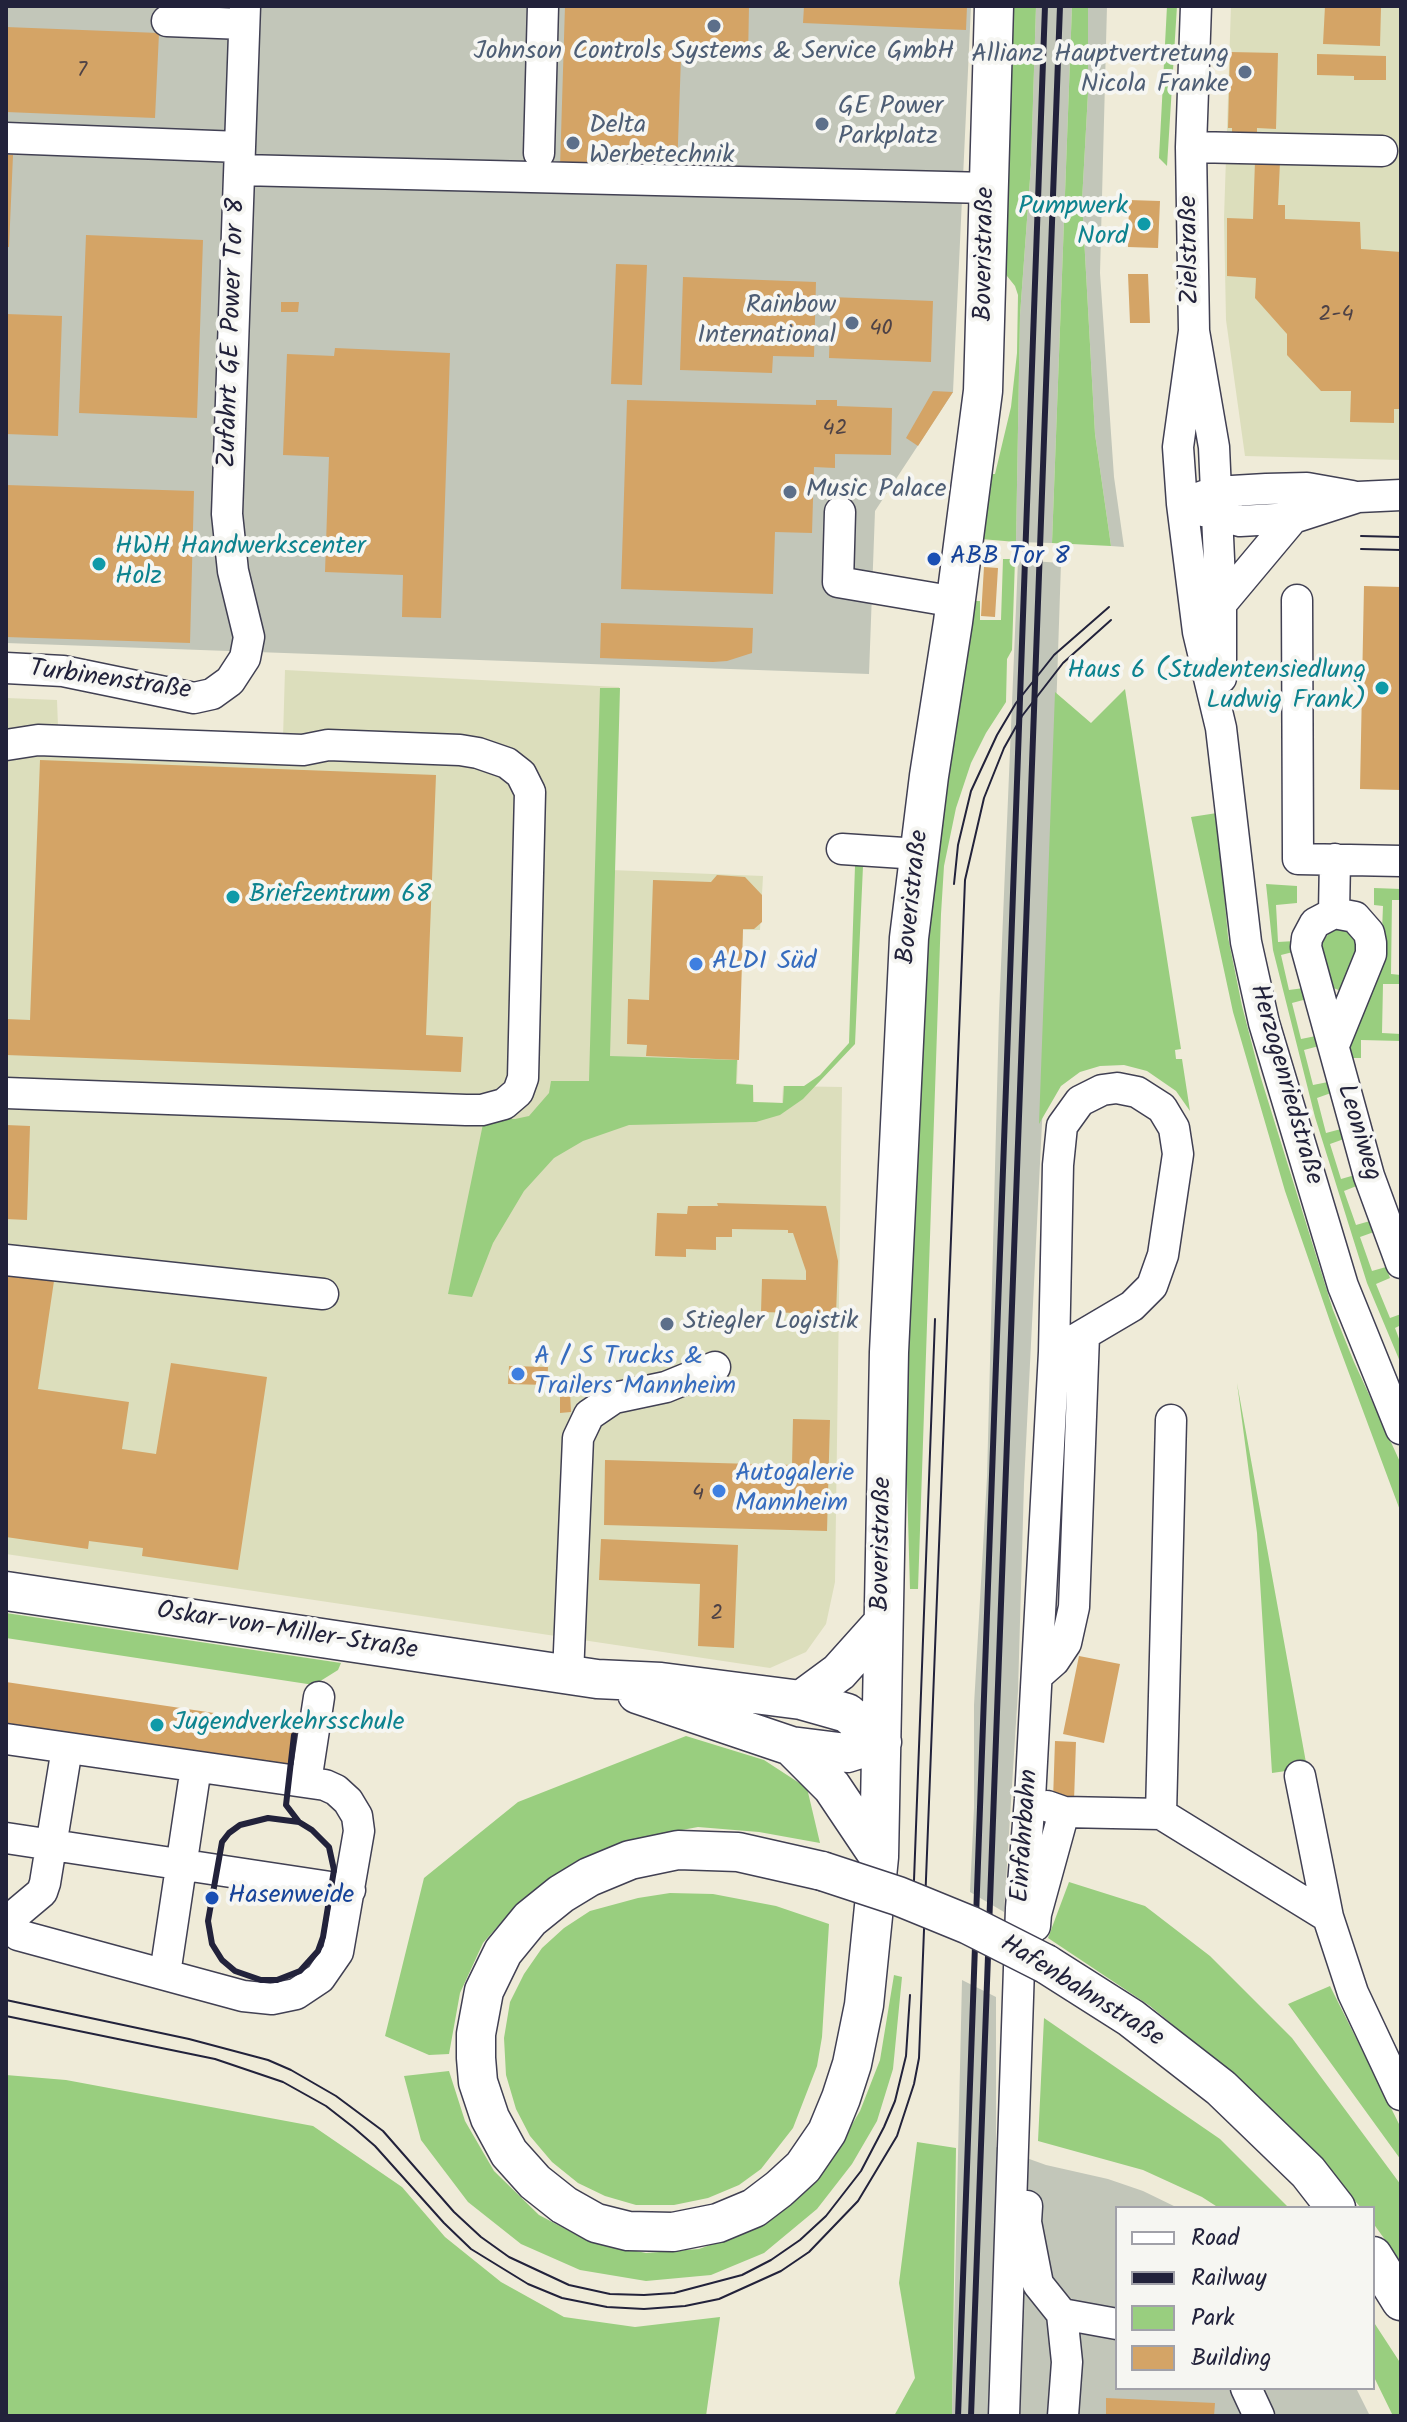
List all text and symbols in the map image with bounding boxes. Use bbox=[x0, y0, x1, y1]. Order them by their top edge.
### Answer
marker: Johnson Controls Systems & Service GmbH bbox=[705, 17, 723, 35]
place label: Johnson Controls Systems & Service GmbH bbox=[474, 38, 954, 70]
place label: Allianz Hauptvertretung Nicola Franke bbox=[971, 41, 1229, 102]
house number: 7 bbox=[77, 59, 87, 85]
marker: Allianz Hauptvertretung Nicola Franke bbox=[1236, 63, 1254, 81]
place label: GE Power Parkplatz bbox=[838, 93, 943, 154]
place label: Delta Werbetechnik bbox=[589, 112, 734, 174]
marker: GE Power Parkplatz bbox=[813, 115, 831, 133]
marker: Delta Werbetechnik bbox=[564, 134, 582, 152]
street label: Boveristraße bbox=[970, 186, 1004, 322]
place label: Pumpwerk Nord bbox=[1018, 193, 1128, 254]
street label: Zielstraße bbox=[1175, 195, 1209, 305]
street label: Zufahrt GE Power Tor 8 bbox=[214, 198, 254, 468]
marker: Pumpwerk Nord bbox=[1135, 215, 1153, 233]
place label: Rainbow International bbox=[697, 292, 836, 354]
house number: 2-4 bbox=[1318, 303, 1354, 329]
marker: Rainbow International bbox=[843, 314, 861, 332]
house number: 40 bbox=[869, 317, 893, 343]
house number: 42 bbox=[823, 417, 847, 443]
place label: Music Palace bbox=[806, 476, 946, 508]
marker: Music Palace bbox=[781, 483, 799, 501]
place label: HWH Handwerkscenter Holz bbox=[115, 533, 366, 594]
place label: ABB Tor 8 bbox=[950, 543, 1070, 575]
marker: ABB Tor 8 bbox=[925, 550, 943, 568]
marker: HWH Handwerkscenter Holz bbox=[90, 555, 108, 573]
street label: Turbinenstraße bbox=[27, 655, 193, 709]
place label: Haus 6 (Studentensiedlung Ludwig Frank) bbox=[1067, 657, 1366, 718]
marker: Haus 6 (Studentensiedlung Ludwig Frank) bbox=[1373, 679, 1391, 697]
street label: Boveristraße bbox=[892, 828, 938, 966]
place label: Briefzentrum 68 bbox=[249, 881, 431, 913]
marker: Briefzentrum 68 bbox=[224, 888, 242, 906]
place label: ALDI Süd bbox=[712, 948, 816, 980]
marker: ALDI Süd bbox=[687, 955, 705, 973]
street label: Herzogenriedstraße bbox=[1240, 981, 1328, 1189]
street label: Leoniweg bbox=[1328, 1081, 1386, 1185]
place label: Stiegler Logistik bbox=[683, 1308, 858, 1340]
marker: Stiegler Logistik bbox=[658, 1315, 676, 1333]
place label: A / S Trucks & Trailers Mannheim bbox=[534, 1343, 736, 1404]
marker: A / S Trucks & Trailers Mannheim bbox=[509, 1365, 527, 1383]
place label: Autogalerie Mannheim bbox=[735, 1460, 854, 1522]
street label: Boveristraße bbox=[867, 1476, 901, 1612]
house number: 4 bbox=[692, 1482, 704, 1508]
marker: Autogalerie Mannheim bbox=[710, 1482, 728, 1500]
street label: Oskar-von-Miller-Straße bbox=[154, 1597, 420, 1669]
house number: 2 bbox=[711, 1602, 723, 1628]
place label: Jugendverkehrsschule bbox=[173, 1709, 405, 1741]
marker: Jugendverkehrsschule bbox=[148, 1716, 166, 1734]
street label: Einfahrbahn bbox=[1007, 1768, 1047, 1904]
place label: Hasenweide bbox=[228, 1882, 354, 1914]
marker: Hasenweide bbox=[203, 1889, 221, 1907]
street label: Hafenbahnstraße bbox=[993, 1930, 1169, 2056]
legend bbox=[1115, 2206, 1375, 2390]
text: Road bbox=[1191, 2219, 1239, 2258]
text: Railway bbox=[1191, 2259, 1267, 2298]
text: Park bbox=[1191, 2299, 1235, 2338]
text: Building bbox=[1191, 2339, 1271, 2378]

